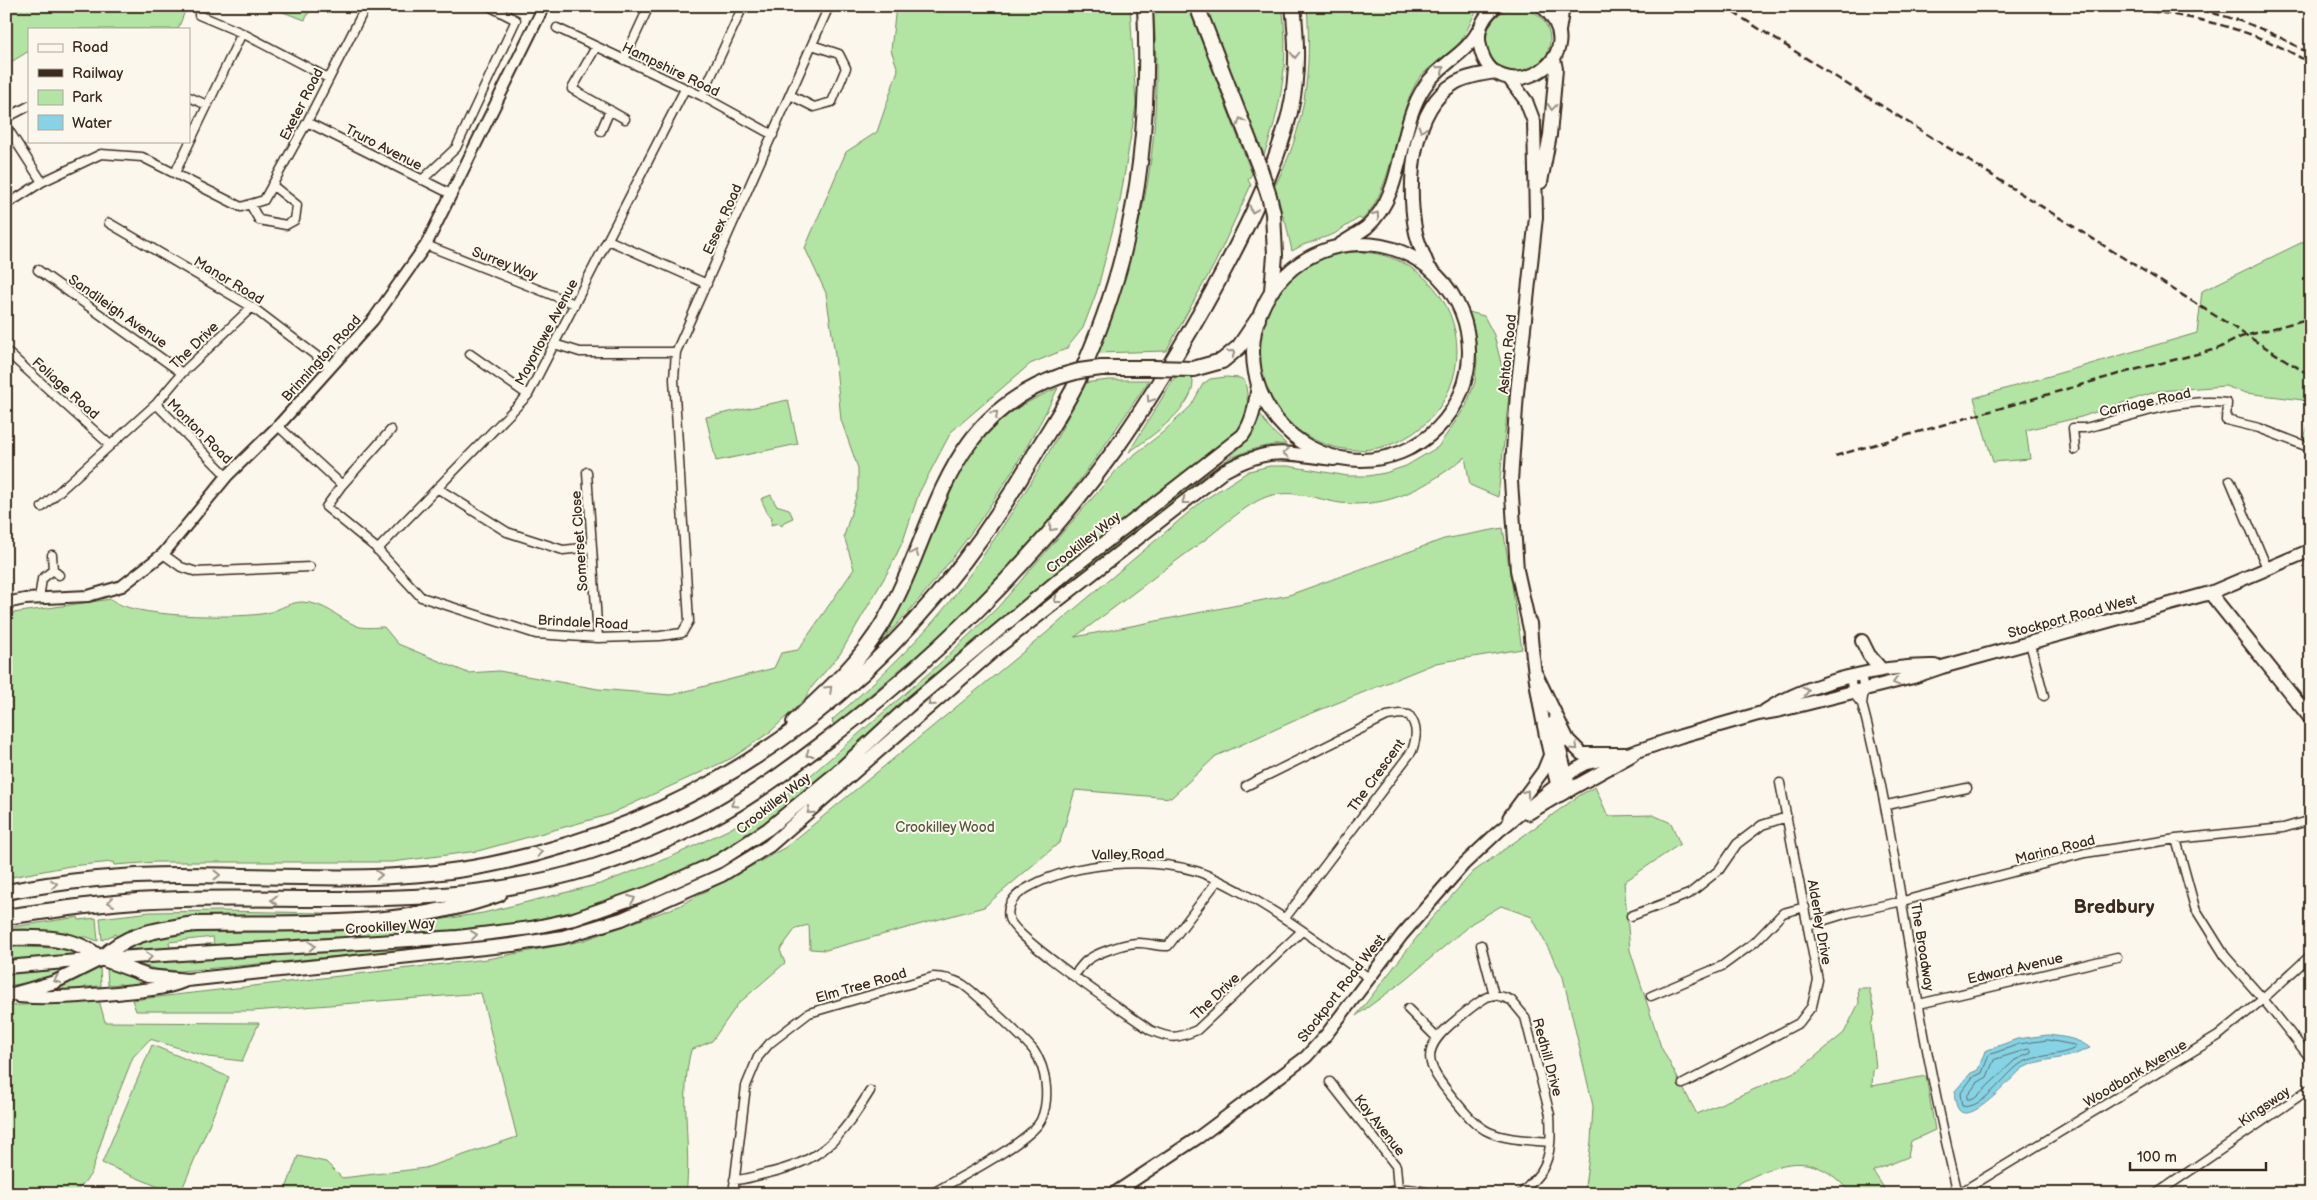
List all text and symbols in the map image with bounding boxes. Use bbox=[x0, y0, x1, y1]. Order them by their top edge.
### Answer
legend bbox=[28, 28, 190, 142]
text: Road bbox=[72, 38, 108, 57]
street label: Hampshire Road bbox=[619, 38, 722, 100]
one-way arrow bbox=[1290, 52, 1300, 59]
text: Railway bbox=[72, 64, 123, 83]
street label: Exeter Road bbox=[276, 65, 327, 143]
one-way arrow bbox=[1435, 66, 1444, 74]
text: Park bbox=[72, 88, 103, 107]
one-way arrow bbox=[1547, 103, 1558, 111]
text: Water bbox=[72, 114, 112, 133]
one-way arrow bbox=[1236, 117, 1247, 126]
street label: Truro Avenue bbox=[342, 121, 425, 174]
one-way arrow bbox=[1417, 124, 1427, 133]
street label: Essex Road bbox=[699, 181, 746, 257]
one-way arrow bbox=[1249, 205, 1259, 214]
one-way arrow bbox=[1371, 212, 1379, 221]
street label: Surrey Way bbox=[470, 243, 541, 284]
street label: Manor Road bbox=[191, 253, 267, 308]
street label: Sandileigh Avenue bbox=[65, 271, 170, 352]
street label: Mayorlowe Avenue bbox=[511, 276, 582, 388]
street label: Brinnington Road bbox=[278, 312, 365, 405]
street label: Ashton Road bbox=[1495, 313, 1520, 395]
street label: The Drive bbox=[167, 318, 222, 373]
one-way arrow bbox=[1227, 349, 1236, 358]
street label: Foliage Road bbox=[29, 354, 103, 423]
street label: Carriage Road bbox=[2098, 384, 2192, 420]
one-way arrow bbox=[1147, 393, 1156, 402]
street label: Monton Road bbox=[163, 395, 236, 468]
one-way arrow bbox=[990, 411, 999, 420]
one-way arrow bbox=[1282, 447, 1290, 458]
street label: Somerset Close bbox=[568, 490, 591, 592]
one-way arrow bbox=[1182, 495, 1191, 503]
street label: Crookilley Way bbox=[1043, 508, 1125, 577]
one-way arrow bbox=[1049, 523, 1058, 532]
one-way arrow bbox=[909, 549, 919, 558]
street label: Stockport Road West bbox=[2006, 591, 2139, 642]
one-way arrow bbox=[1054, 595, 1063, 603]
street label: Brindale Road bbox=[537, 612, 629, 633]
one-way arrow bbox=[1891, 676, 1900, 687]
one-way arrow bbox=[823, 686, 832, 695]
one-way arrow bbox=[1802, 686, 1810, 696]
one-way arrow bbox=[928, 698, 937, 707]
street label: The Crescent bbox=[1344, 735, 1409, 815]
one-way arrow bbox=[1570, 741, 1579, 750]
one-way arrow bbox=[805, 748, 815, 757]
street label: Crookilley Way bbox=[733, 769, 815, 838]
one-way arrow bbox=[1520, 789, 1529, 799]
one-way arrow bbox=[731, 798, 740, 808]
one-way arrow bbox=[807, 806, 816, 814]
park label: Crookilley Wood bbox=[895, 819, 995, 836]
street label: Marina Road bbox=[2013, 831, 2097, 868]
street label: Valley Road bbox=[1091, 845, 1165, 864]
one-way arrow bbox=[535, 847, 544, 858]
one-way arrow bbox=[213, 870, 221, 880]
one-way arrow bbox=[375, 870, 383, 881]
street label: Alderley Drive bbox=[1804, 878, 1835, 966]
one-way arrow bbox=[51, 879, 59, 890]
one-way arrow bbox=[269, 895, 277, 905]
one-way arrow bbox=[627, 895, 636, 906]
one-way arrow bbox=[107, 896, 115, 907]
district label: Bredbury bbox=[2073, 896, 2155, 919]
street label: The Broadway bbox=[1907, 902, 1938, 993]
street label: Crookilley Way bbox=[345, 915, 436, 938]
one-way arrow bbox=[470, 930, 478, 941]
street label: Stockport Road West bbox=[1294, 930, 1389, 1046]
one-way arrow bbox=[308, 941, 316, 952]
street label: Edward Avenue bbox=[1966, 949, 2065, 988]
one-way arrow bbox=[146, 951, 154, 962]
street label: Elm Tree Road bbox=[814, 964, 909, 1007]
street label: The Drive bbox=[1187, 969, 1243, 1023]
one-way arrow bbox=[53, 974, 62, 985]
street label: Redhill Drive bbox=[1529, 1016, 1566, 1098]
street label: Woodbank Avenue bbox=[2081, 1036, 2190, 1111]
street label: Kingsway bbox=[2235, 1082, 2294, 1130]
street label: Kay Avenue bbox=[1350, 1091, 1409, 1159]
scale bar bbox=[2130, 1140, 2266, 1172]
text: 100 m bbox=[2137, 1148, 2177, 1167]

